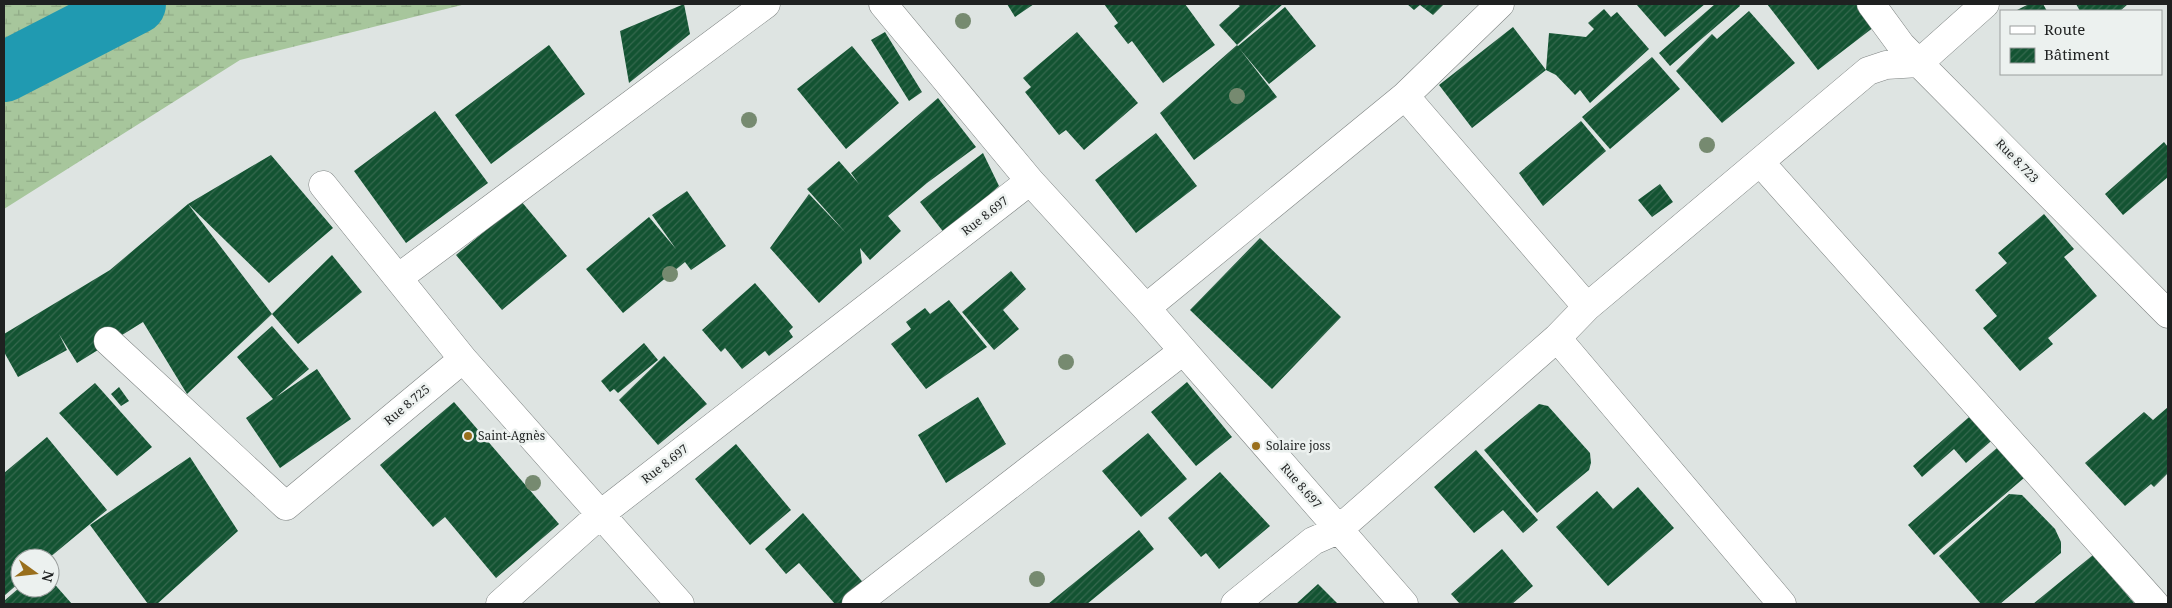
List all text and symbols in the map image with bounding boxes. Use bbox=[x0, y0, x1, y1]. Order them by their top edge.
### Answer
legend bbox=[2000, 10, 2162, 75]
text: Route bbox=[2044, 19, 2085, 39]
text: Bâtiment bbox=[2044, 44, 2110, 64]
street label: Rue 8.723 bbox=[1992, 135, 2043, 186]
street label: Rue 8.697 bbox=[958, 192, 1012, 239]
street label: Rue 8.725 bbox=[380, 380, 433, 429]
place label: Saint-Agnès bbox=[478, 427, 545, 444]
marker: Saint-Agnès bbox=[462, 430, 474, 442]
place label: Solaire joss bbox=[1266, 437, 1330, 454]
street label: Rue 8.697 bbox=[638, 440, 692, 487]
marker: Solaire joss bbox=[1250, 440, 1262, 452]
street label: Rue 8.697 bbox=[1277, 459, 1326, 512]
north arrow bbox=[10, 548, 60, 598]
text: N bbox=[37, 569, 59, 584]

